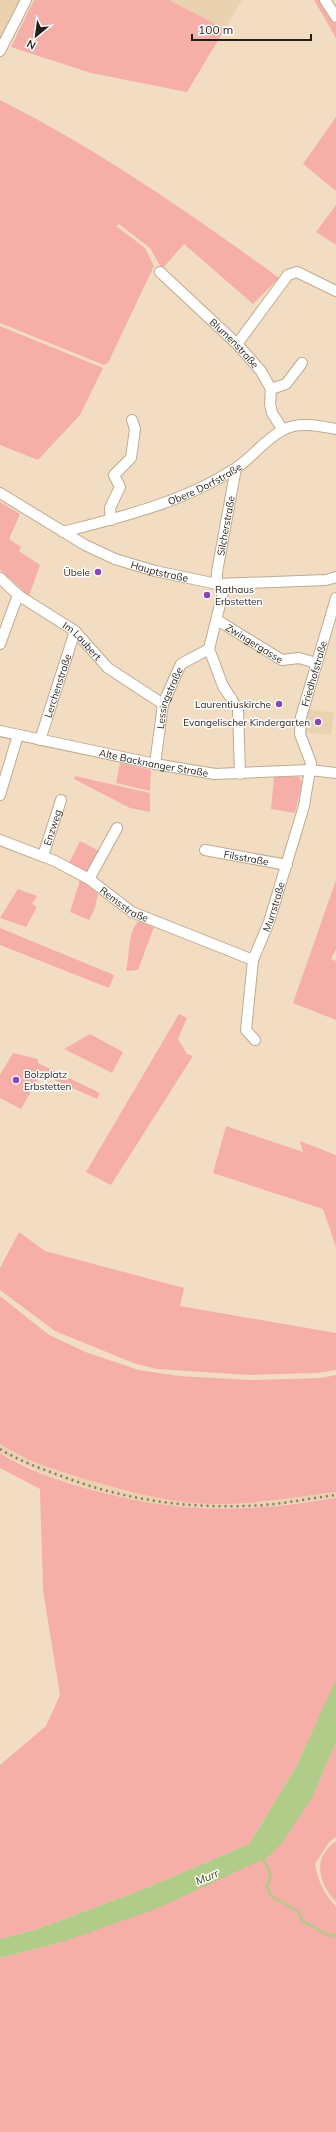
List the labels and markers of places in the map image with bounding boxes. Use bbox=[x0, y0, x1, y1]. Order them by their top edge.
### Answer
place label: Übele bbox=[63, 566, 90, 579]
marker: Übele bbox=[93, 567, 103, 577]
place label: Rathaus Erbstetten bbox=[215, 583, 263, 608]
marker: Rathaus Erbstetten bbox=[202, 590, 212, 600]
place label: Laurentiuskirche bbox=[195, 698, 271, 711]
marker: Laurentiuskirche bbox=[274, 699, 284, 709]
place label: Evangelischer Kindergarten bbox=[183, 716, 310, 729]
marker: Evangelischer Kindergarten bbox=[313, 717, 323, 727]
place label: Bolzplatz Erbstetten bbox=[24, 1068, 72, 1093]
marker: Bolzplatz Erbstetten bbox=[11, 1075, 21, 1085]

